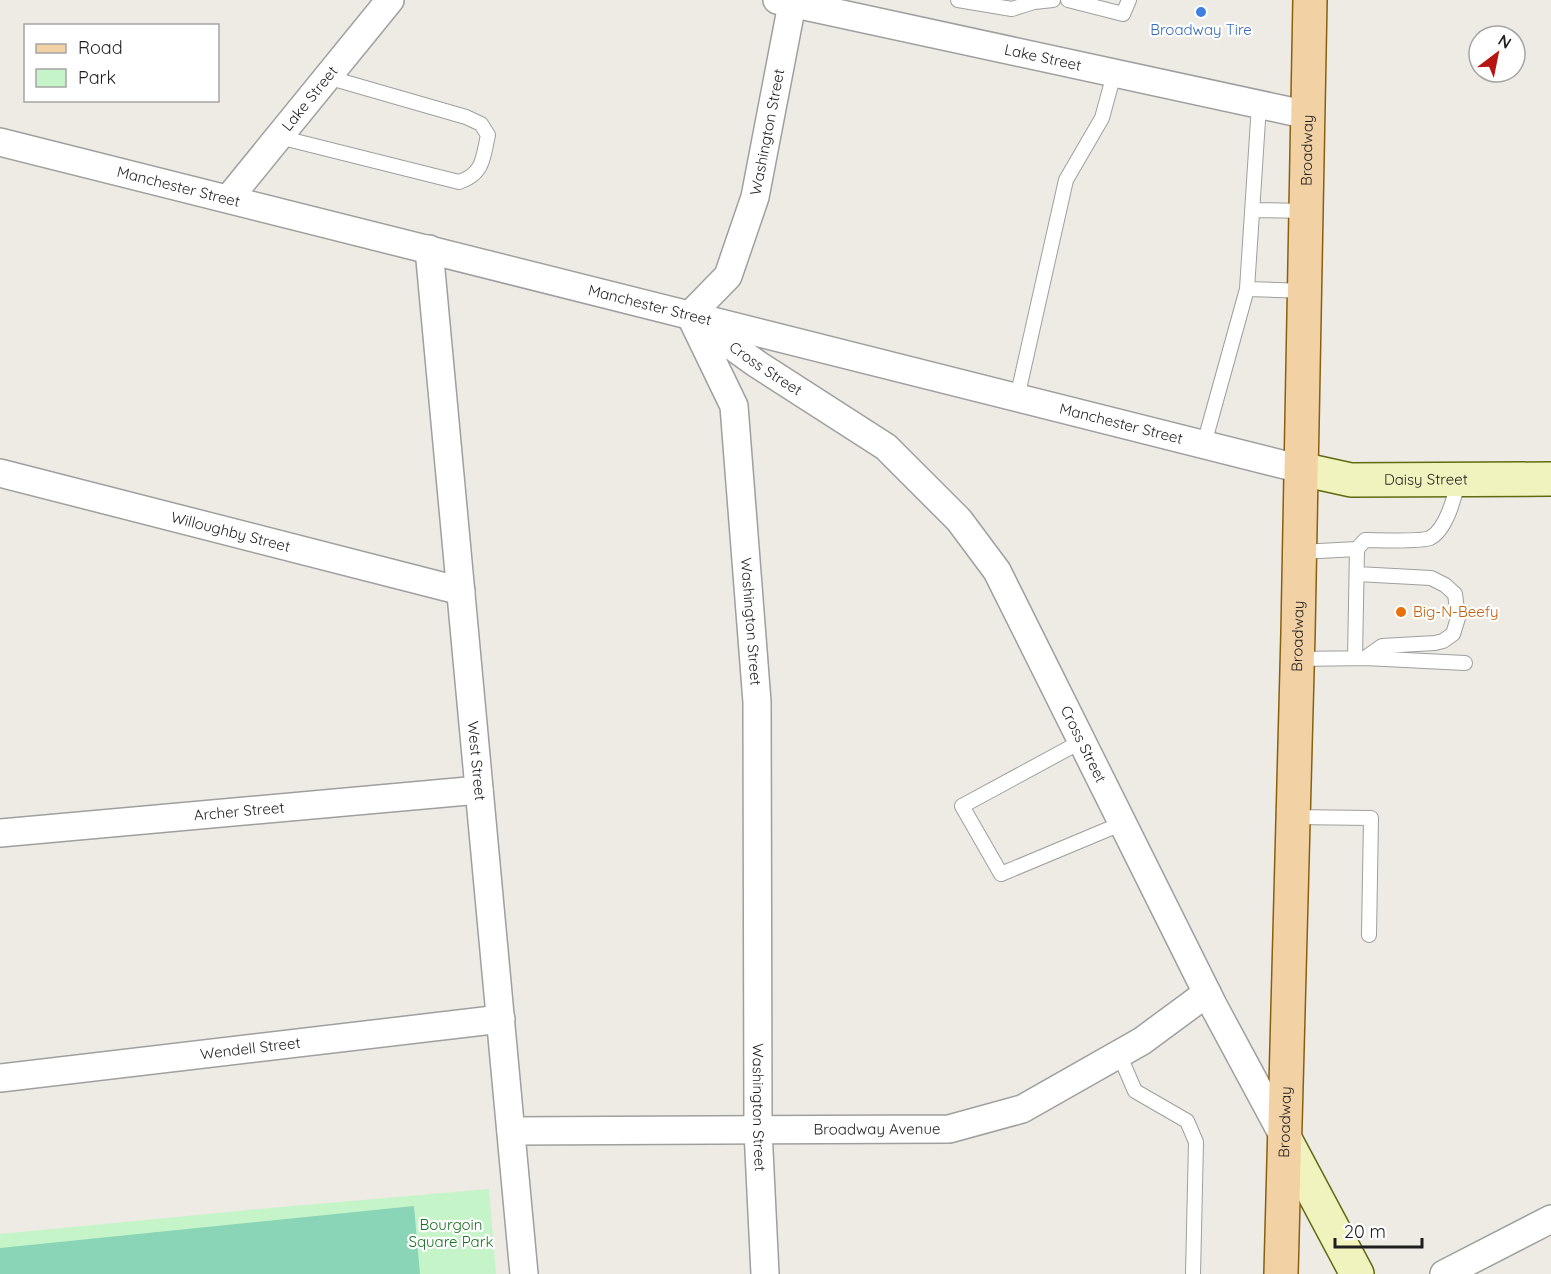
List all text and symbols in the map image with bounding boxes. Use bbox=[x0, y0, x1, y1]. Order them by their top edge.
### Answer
marker: Broadway Tire bbox=[1194, 5, 1208, 19]
place label: Broadway Tire bbox=[1150, 20, 1252, 39]
legend bbox=[24, 24, 219, 102]
north arrow bbox=[1467, 24, 1527, 84]
text: N bbox=[1495, 30, 1515, 53]
text: Road bbox=[78, 36, 123, 59]
street label: Lake Street bbox=[1003, 39, 1083, 75]
street label: Lake Street bbox=[277, 62, 341, 135]
text: Park bbox=[78, 66, 116, 89]
street label: Washington Street bbox=[746, 67, 788, 197]
street label: Broadway bbox=[1296, 114, 1317, 186]
street label: Manchester Street bbox=[115, 162, 242, 211]
street label: Manchester Street bbox=[586, 280, 714, 329]
street label: Cross Street bbox=[726, 337, 806, 399]
street label: Manchester Street bbox=[1058, 399, 1185, 448]
street label: Daisy Street bbox=[1384, 469, 1468, 489]
street label: Willoughby Street bbox=[169, 507, 292, 556]
street label: Washington Street bbox=[737, 557, 766, 686]
street label: Broadway bbox=[1287, 600, 1308, 672]
place label: Big-N-Beefy bbox=[1413, 602, 1499, 621]
marker: Big-N-Beefy bbox=[1394, 605, 1408, 619]
street label: Cross Street bbox=[1057, 702, 1111, 786]
street label: West Street bbox=[464, 720, 490, 801]
street label: Archer Street bbox=[193, 798, 285, 825]
street label: Wendell Street bbox=[199, 1033, 302, 1063]
street label: Washington Street bbox=[749, 1043, 770, 1172]
street label: Broadway bbox=[1274, 1086, 1295, 1158]
street label: Broadway Avenue bbox=[813, 1119, 940, 1139]
scale bar bbox=[1335, 1211, 1422, 1249]
park label: Bourgoin Square Park bbox=[409, 1215, 493, 1251]
text: 20 m bbox=[1344, 1220, 1386, 1243]

